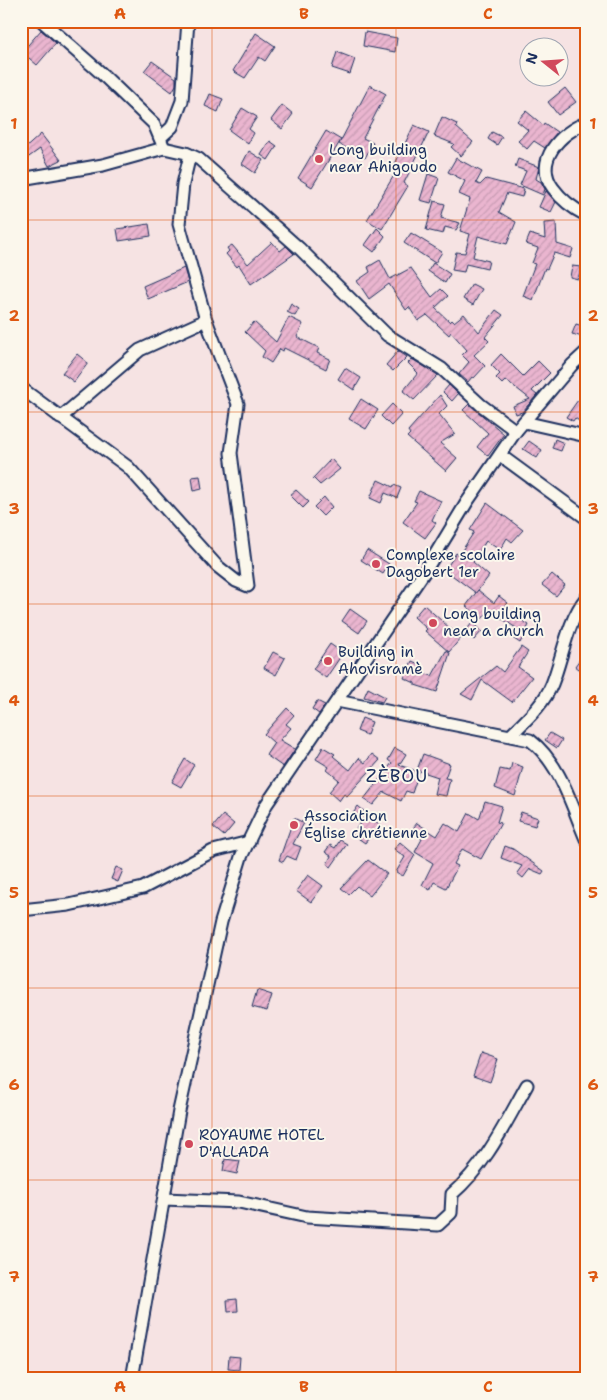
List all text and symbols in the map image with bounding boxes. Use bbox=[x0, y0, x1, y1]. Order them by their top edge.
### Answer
text: A bbox=[114, 3, 126, 24]
text: B bbox=[299, 3, 309, 24]
text: C bbox=[483, 3, 493, 24]
north arrow bbox=[520, 38, 570, 88]
text: N bbox=[521, 50, 542, 66]
text: 1 bbox=[10, 113, 18, 134]
text: 1 bbox=[589, 113, 597, 134]
place label: Long building near Ahigoudo bbox=[329, 140, 437, 177]
marker: Long building near Ahigoudo bbox=[313, 153, 325, 165]
text: 2 bbox=[8, 305, 20, 326]
text: 2 bbox=[587, 305, 599, 326]
text: 3 bbox=[8, 498, 20, 519]
text: 3 bbox=[587, 498, 599, 519]
place label: Complexe scolaire Dagobert 1er bbox=[386, 545, 515, 582]
marker: Complexe scolaire Dagobert 1er bbox=[370, 558, 382, 570]
place label: Long building near a church bbox=[443, 604, 544, 641]
marker: Long building near a church bbox=[427, 617, 439, 629]
place label: Building in Ahovisramè bbox=[338, 642, 423, 679]
marker: Building in Ahovisramè bbox=[322, 655, 334, 667]
text: 4 bbox=[8, 690, 20, 711]
text: 4 bbox=[587, 690, 599, 711]
district label: ZÈBOU bbox=[366, 764, 428, 788]
place label: Association Église chrétienne bbox=[304, 806, 427, 843]
marker: Association Église chrétienne bbox=[288, 819, 300, 831]
text: 5 bbox=[9, 882, 19, 903]
text: 5 bbox=[588, 882, 598, 903]
text: 6 bbox=[8, 1074, 20, 1095]
text: 6 bbox=[587, 1074, 599, 1095]
place label: ROYAUME HOTEL D'ALLADA bbox=[199, 1125, 324, 1162]
marker: ROYAUME HOTEL D'ALLADA bbox=[183, 1138, 195, 1150]
text: 7 bbox=[8, 1266, 20, 1287]
text: 7 bbox=[587, 1266, 599, 1287]
text: A bbox=[114, 1376, 126, 1397]
text: B bbox=[299, 1376, 309, 1397]
text: C bbox=[483, 1376, 493, 1397]

